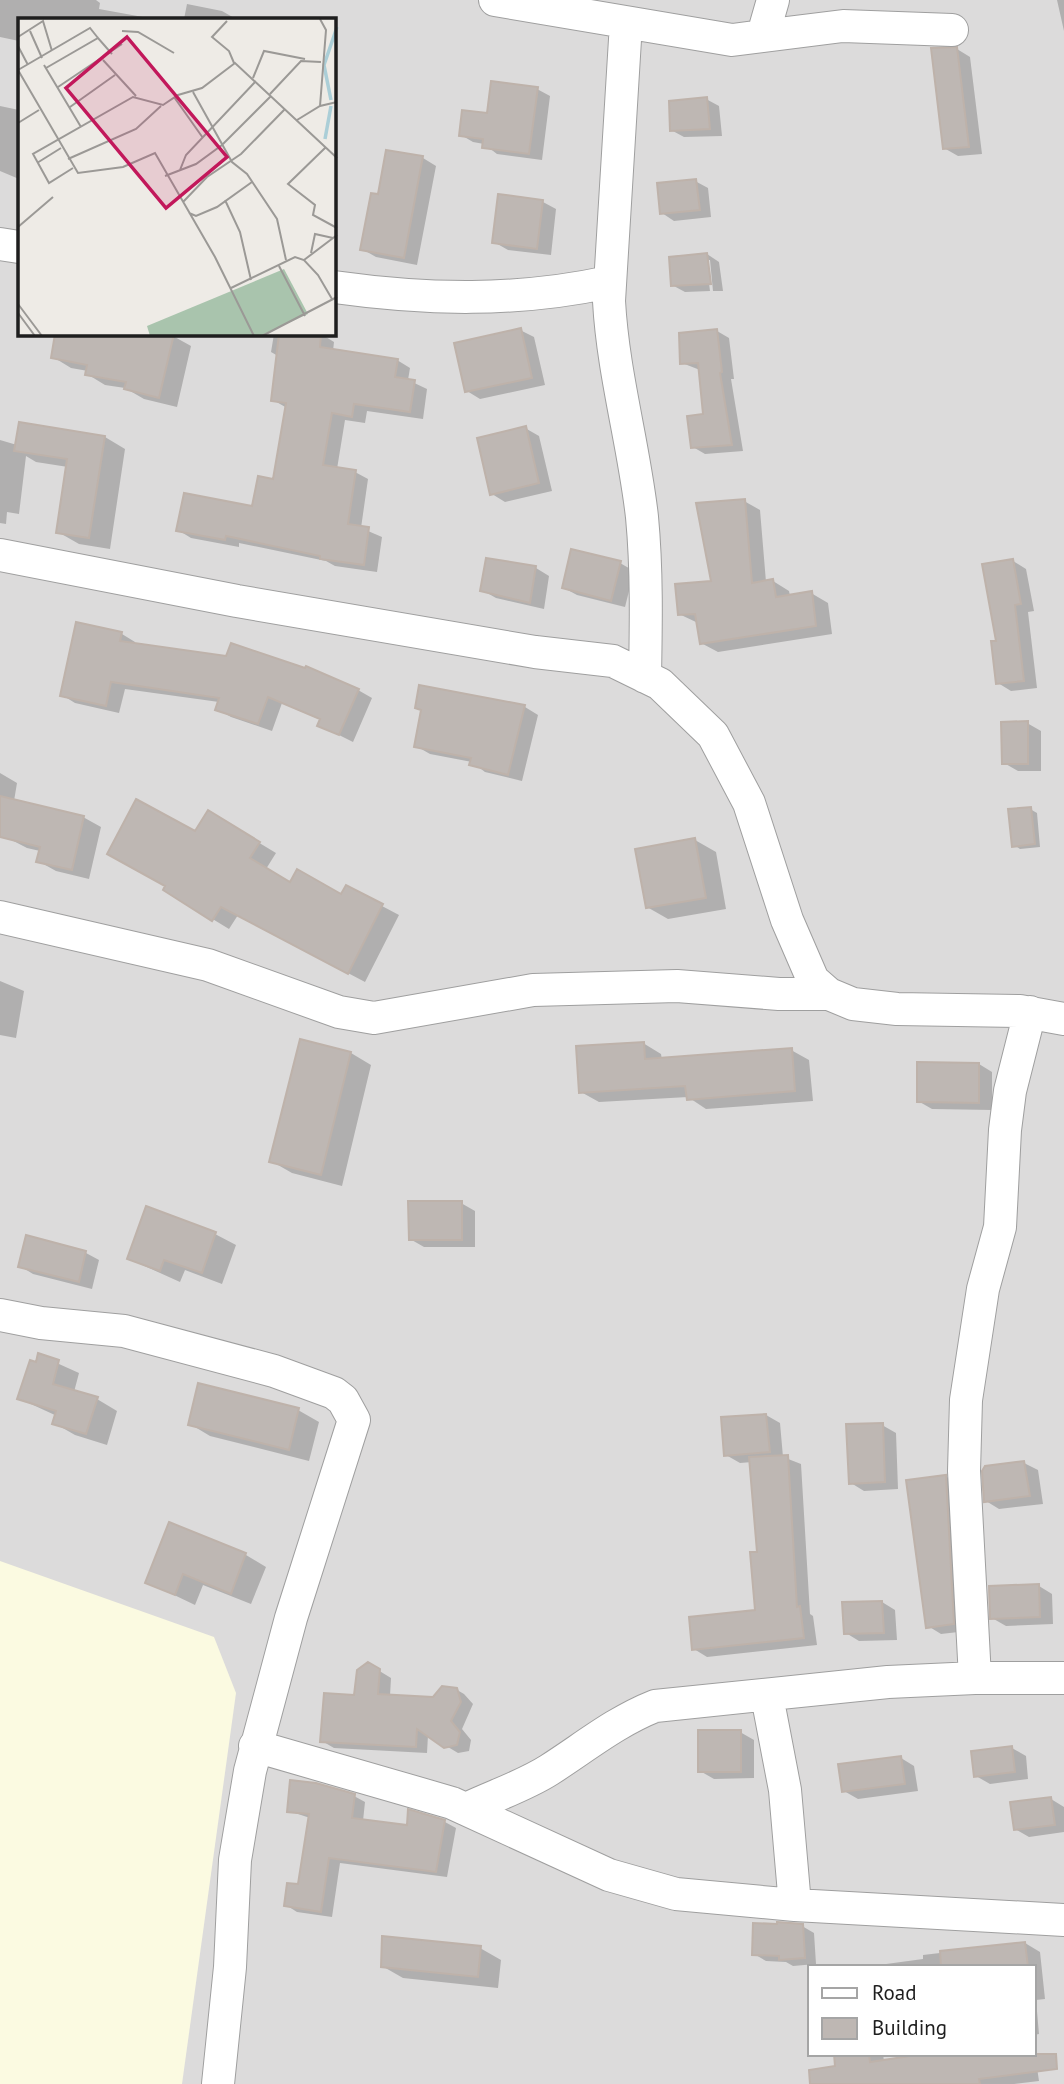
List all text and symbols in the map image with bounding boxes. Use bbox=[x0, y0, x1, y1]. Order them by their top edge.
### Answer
inset map bbox=[18, 18, 336, 336]
legend bbox=[808, 1965, 1036, 2056]
text: Road bbox=[872, 1979, 916, 2006]
text: Building bbox=[872, 2014, 947, 2041]

